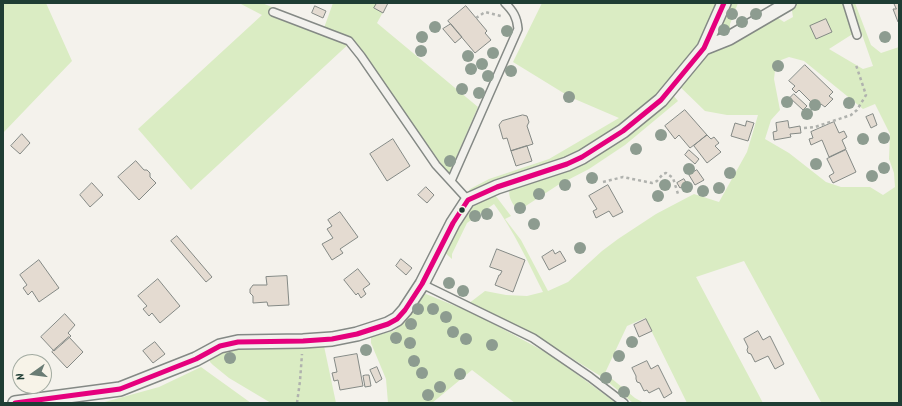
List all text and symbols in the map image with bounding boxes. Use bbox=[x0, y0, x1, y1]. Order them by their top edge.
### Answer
unlabelled marker bbox=[457, 205, 467, 215]
north arrow bbox=[12, 354, 52, 394]
text: N bbox=[12, 371, 31, 382]

